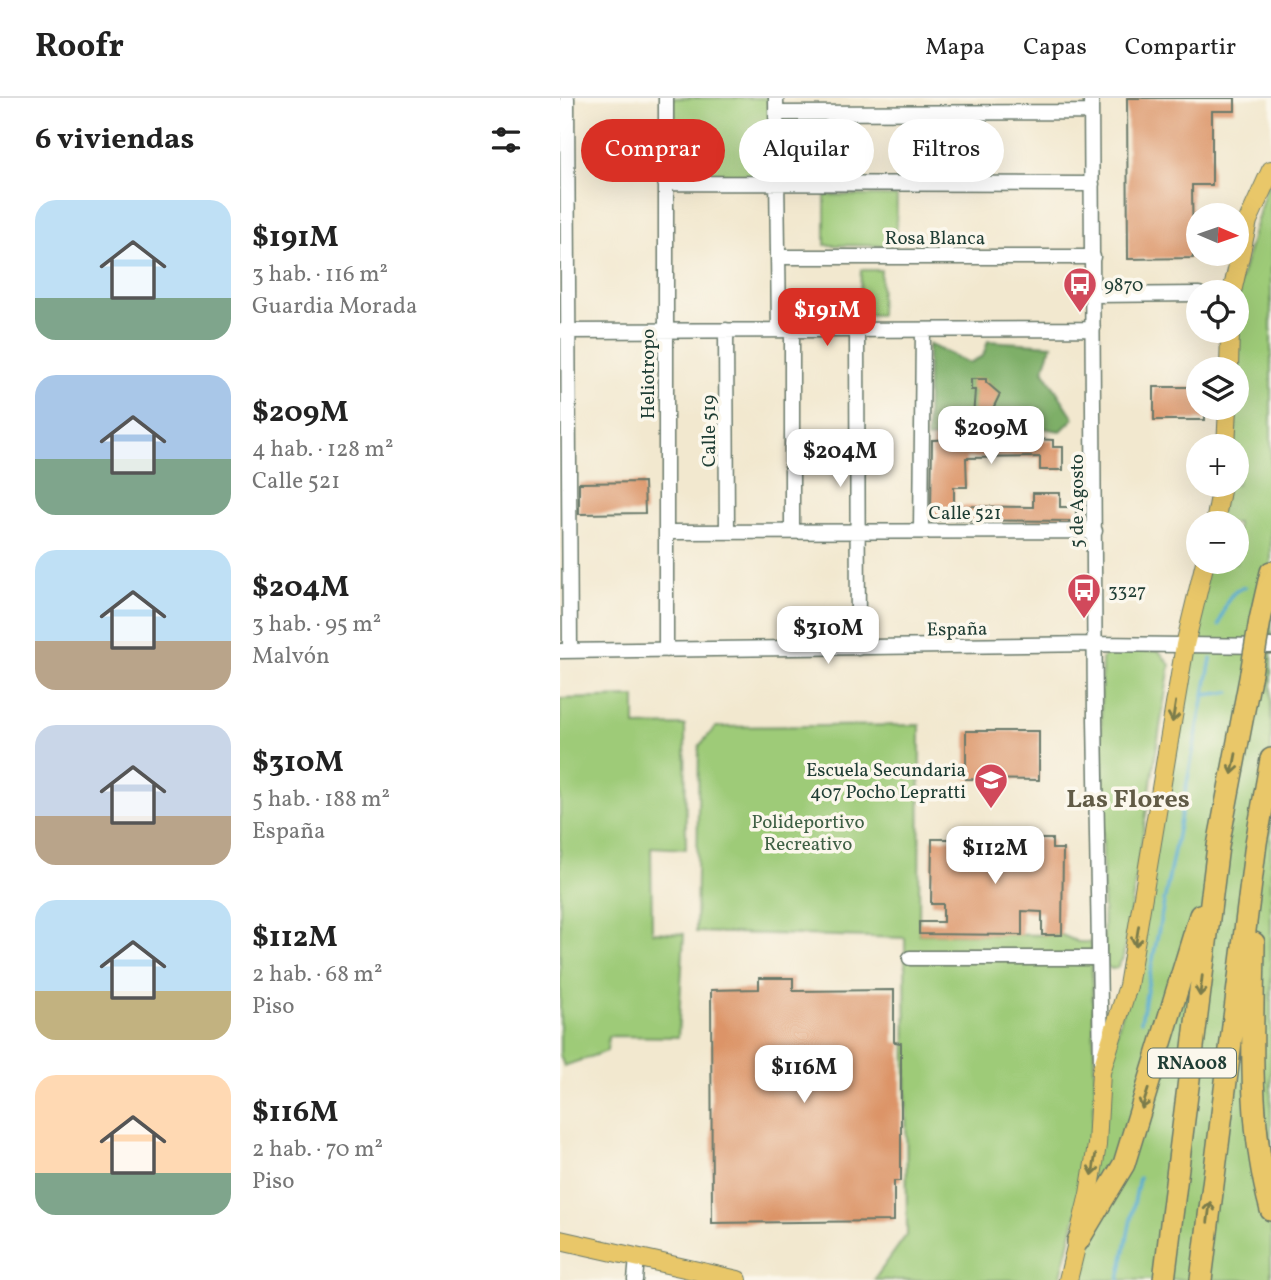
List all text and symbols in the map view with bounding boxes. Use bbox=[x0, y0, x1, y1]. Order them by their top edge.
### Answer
text: Roofr bbox=[35, 25, 124, 71]
text: Mapa bbox=[925, 31, 985, 65]
text: Capas bbox=[1023, 31, 1087, 65]
text: Compartir bbox=[1125, 31, 1236, 65]
text: 6 viviendas bbox=[35, 119, 194, 161]
chip: Comprar bbox=[581, 119, 725, 182]
chip: Alquilar bbox=[739, 119, 874, 182]
chip: Filtros bbox=[888, 119, 1004, 182]
icon: filters bbox=[487, 121, 525, 159]
north arrow bbox=[1186, 203, 1250, 266]
map controls bbox=[1186, 203, 1249, 574]
text: $191M bbox=[252, 217, 338, 259]
street label: Rosa Blanca bbox=[885, 226, 985, 252]
icon: home bbox=[91, 228, 175, 312]
text: 3 hab. · 116 m² bbox=[252, 259, 388, 291]
bus stop icon: 9870 bbox=[1061, 265, 1099, 314]
place label: 9870 bbox=[1104, 273, 1143, 299]
button: locate bbox=[1186, 280, 1249, 343]
pin: $191M bbox=[778, 288, 876, 348]
text: Guardia Morada bbox=[252, 291, 418, 323]
text: $191M bbox=[794, 295, 860, 327]
street label: Heliotropo bbox=[636, 329, 662, 419]
button: layers bbox=[1186, 357, 1249, 420]
text: $209M bbox=[252, 392, 348, 434]
street label: Calle 519 bbox=[697, 395, 723, 467]
icon: home bbox=[91, 403, 175, 487]
pin: $209M bbox=[942, 406, 1040, 466]
text: $209M bbox=[954, 413, 1028, 445]
pin: $204M bbox=[791, 430, 889, 489]
text: 4 hab. · 128 m² bbox=[252, 434, 393, 466]
button: + bbox=[1186, 434, 1249, 497]
text: $204M bbox=[803, 436, 877, 468]
street label: 5 de Agosto bbox=[1065, 454, 1091, 548]
text: Calle 521 bbox=[252, 466, 340, 498]
street label: Calle 521 bbox=[929, 501, 1001, 527]
button: − bbox=[1186, 511, 1249, 574]
text: $204M bbox=[252, 567, 349, 609]
bus stop icon: 3327 bbox=[1065, 571, 1103, 620]
icon: home bbox=[91, 578, 175, 662]
place label: 3327 bbox=[1108, 579, 1146, 605]
pin: $310M bbox=[779, 606, 877, 666]
text: 3 hab. · 95 m² bbox=[252, 609, 381, 641]
text: $310M bbox=[793, 613, 863, 645]
street label: España bbox=[926, 616, 988, 644]
text: Malvón bbox=[252, 641, 330, 673]
one-way arrow bbox=[1167, 700, 1180, 723]
text: $310M bbox=[252, 742, 344, 784]
one-way arrow bbox=[1227, 752, 1240, 775]
icon: home bbox=[91, 753, 175, 837]
place label: Escuela Secundaria 407 Pocho Lepratti bbox=[806, 758, 966, 806]
school or university icon: Escuela Secundaria 407 Pocho Lepratti bbox=[972, 761, 1010, 810]
district label: Las Flores bbox=[1066, 782, 1190, 818]
text: 5 hab. · 188 m² bbox=[252, 784, 390, 816]
park label: Polideportivo Recreativo bbox=[752, 810, 865, 858]
text: España bbox=[252, 816, 326, 848]
pin: $112M bbox=[946, 826, 1044, 886]
text: $112M bbox=[962, 833, 1028, 865]
text: $112M bbox=[252, 917, 337, 959]
one-way arrow bbox=[1130, 924, 1143, 947]
icon: home bbox=[91, 928, 175, 1012]
text: 2 hab. · 68 m² bbox=[252, 959, 382, 991]
one-way arrow bbox=[1195, 975, 1208, 997]
text: Piso bbox=[252, 991, 294, 1023]
pin: $116M bbox=[755, 1046, 853, 1105]
road number: RNA008 bbox=[1148, 1048, 1236, 1078]
text: $116M bbox=[771, 1052, 837, 1084]
one-way arrow bbox=[1137, 1088, 1150, 1110]
text: $116M bbox=[252, 1092, 338, 1134]
icon: home bbox=[91, 1103, 175, 1187]
text: 2 hab. · 70 m² bbox=[252, 1134, 383, 1166]
one-way arrow bbox=[1087, 1153, 1100, 1176]
text: Piso bbox=[252, 1166, 294, 1198]
one-way arrow bbox=[1203, 1201, 1216, 1224]

